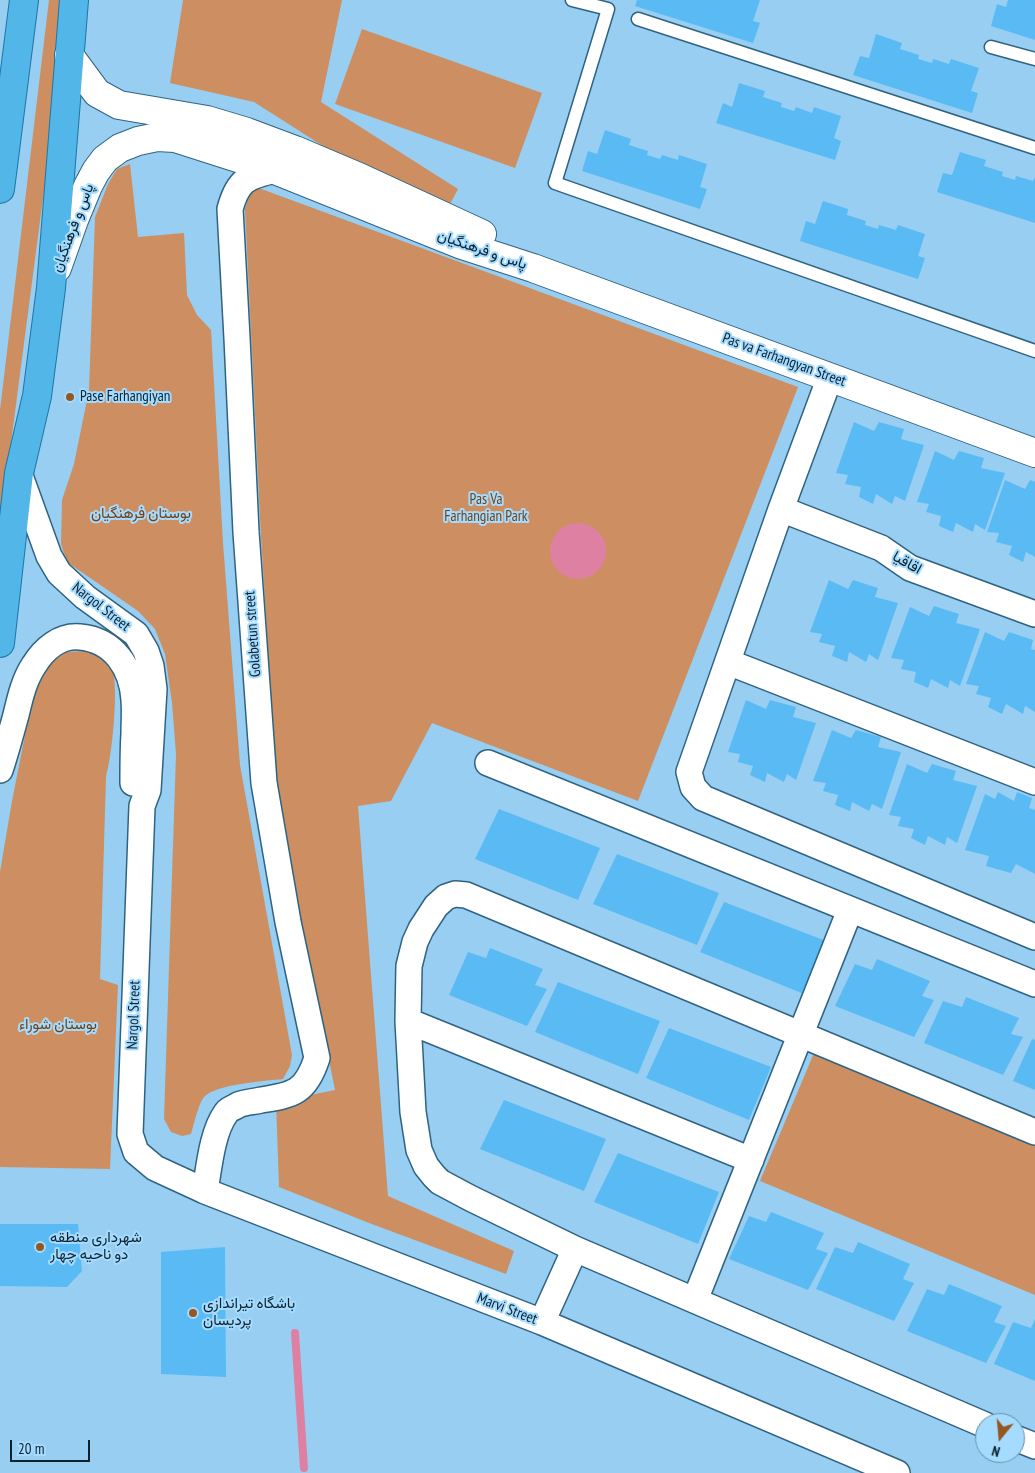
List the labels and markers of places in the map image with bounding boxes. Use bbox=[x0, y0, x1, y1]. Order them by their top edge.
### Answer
place label: Pase Farhangiyan bbox=[80, 388, 170, 406]
marker: Pase Farhangiyan bbox=[64, 391, 76, 403]
place label: شهرداری منطقه دو ناحیه چهار bbox=[50, 1229, 142, 1264]
marker: شهرداری منطقه دو ناحیه چهار bbox=[34, 1241, 46, 1253]
place label: باشگاه تیراندازی پردیسان bbox=[203, 1295, 295, 1330]
marker: باشگاه تیراندازی پردیسان bbox=[187, 1307, 199, 1319]

